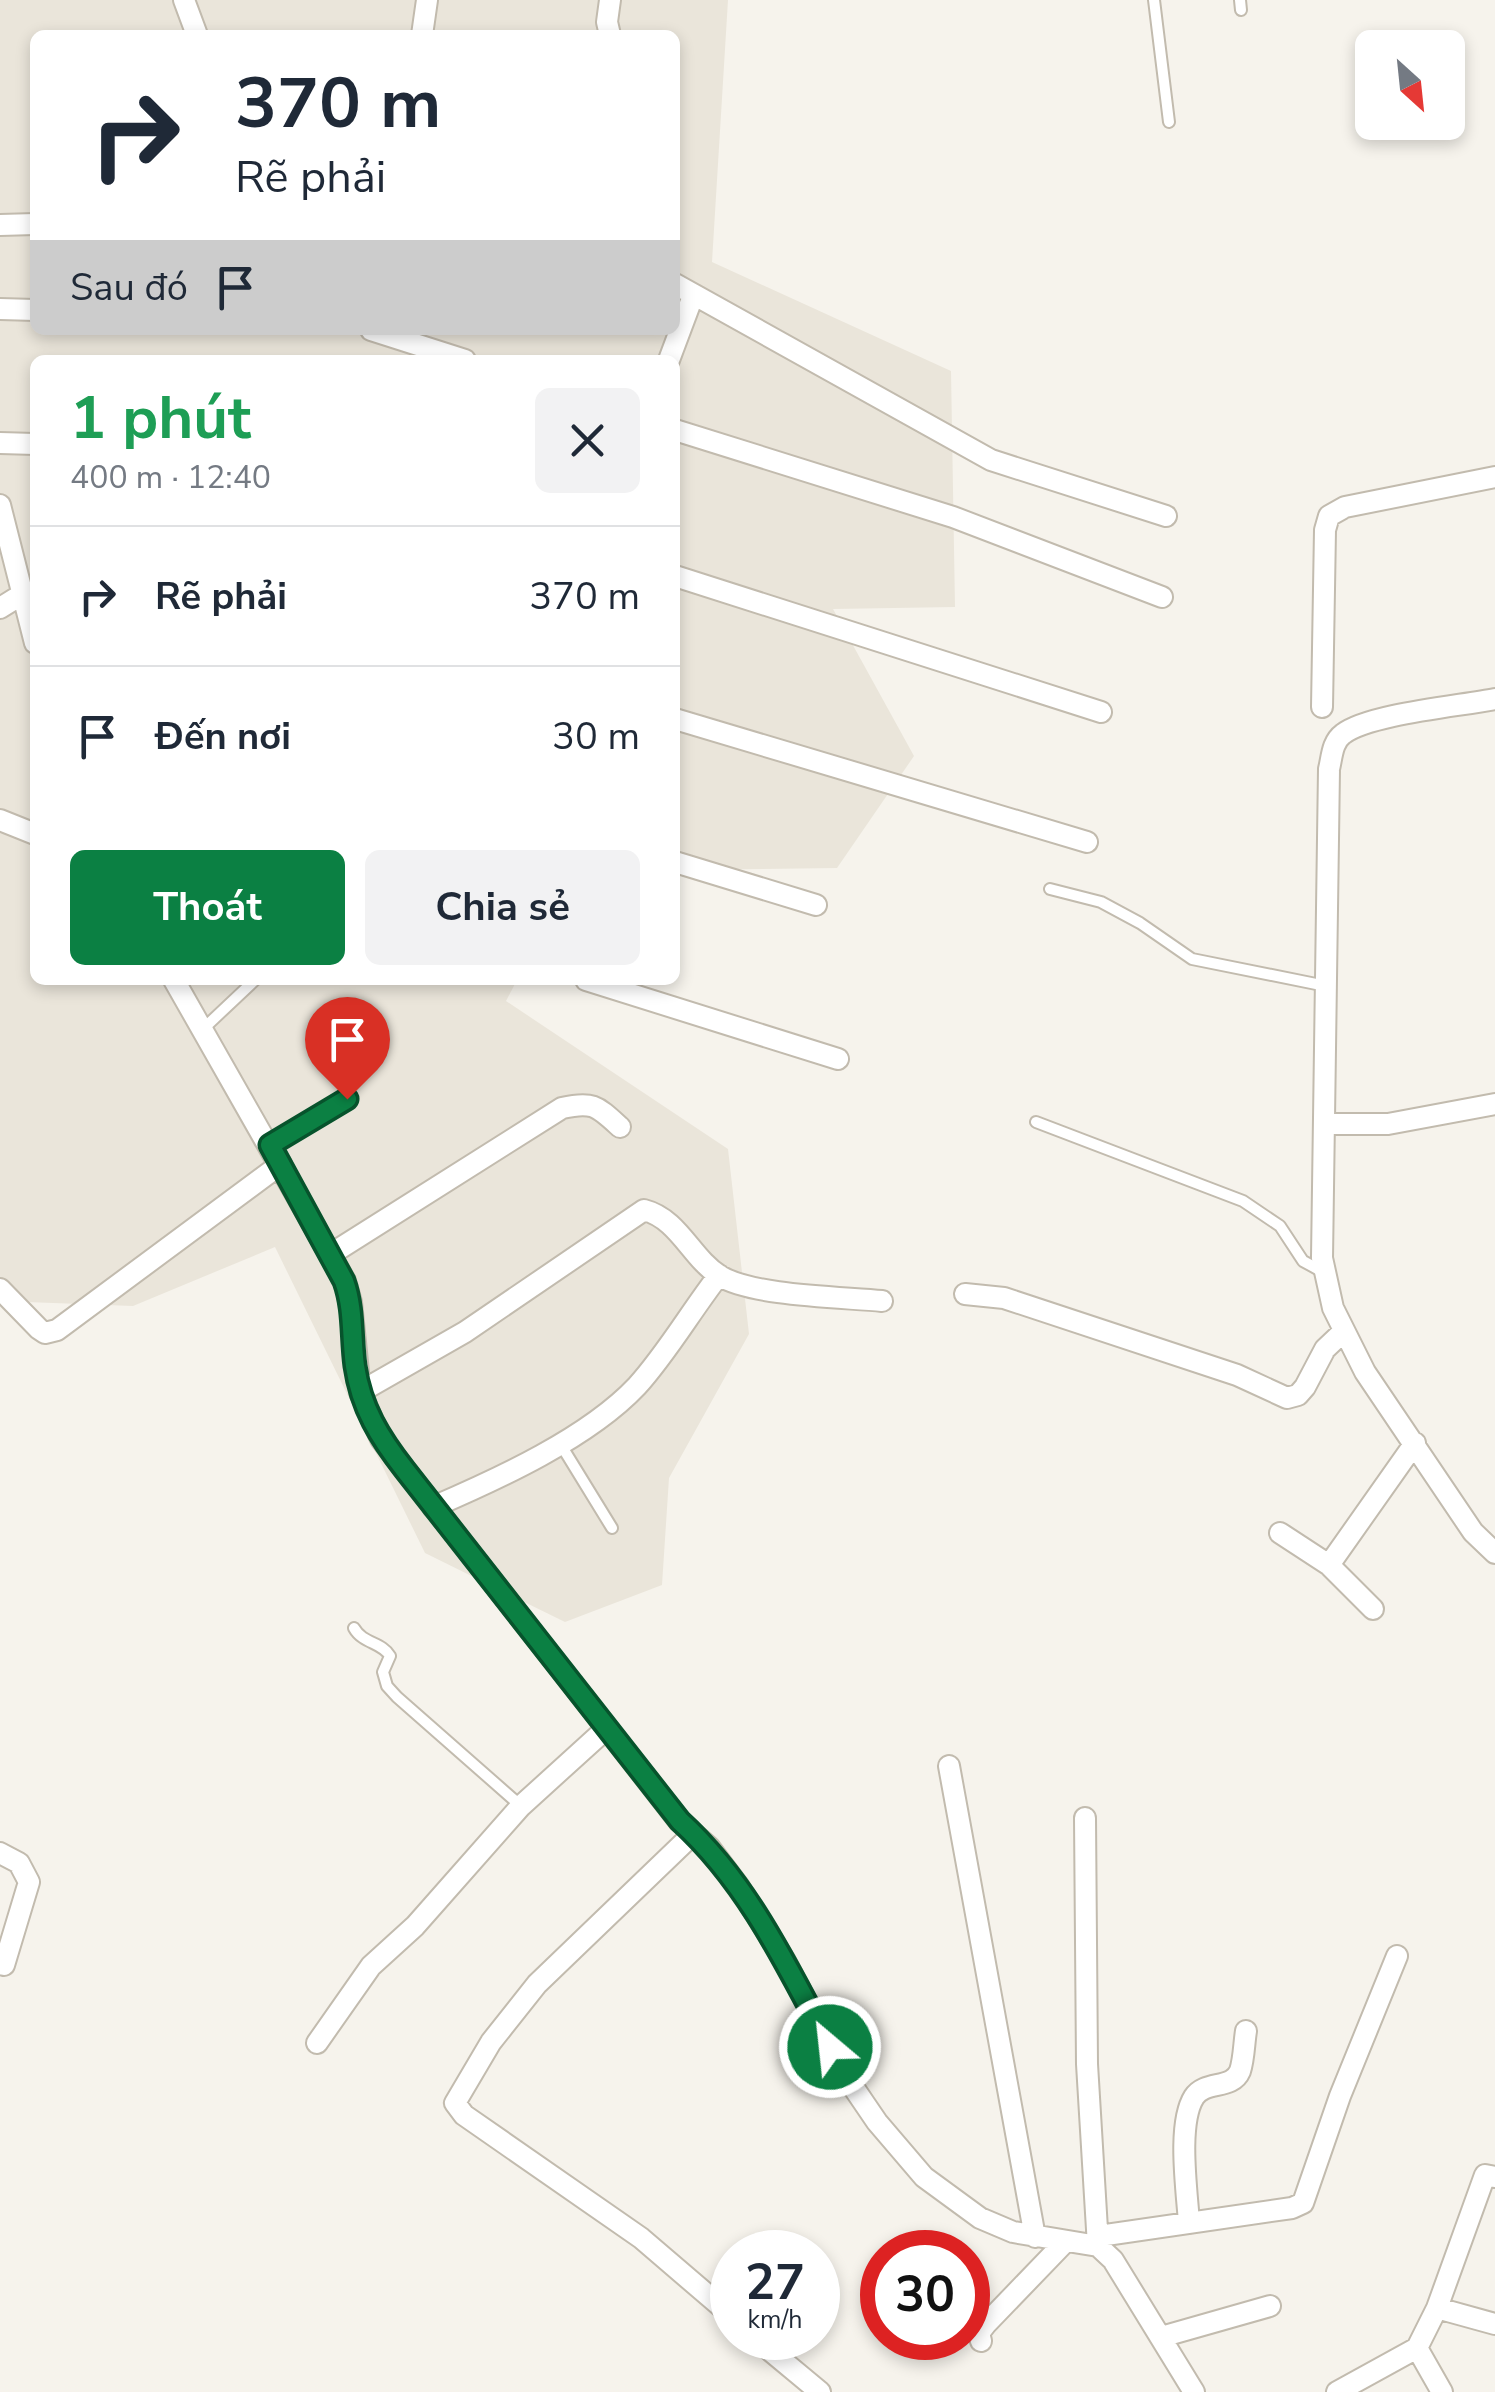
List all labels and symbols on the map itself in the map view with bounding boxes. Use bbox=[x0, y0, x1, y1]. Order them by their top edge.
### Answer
north arrow bbox=[1355, 30, 1465, 140]
pin bbox=[305, 997, 390, 1100]
position arrow bbox=[778, 1995, 882, 2099]
speed limit sign: 30 bbox=[860, 2230, 990, 2360]

